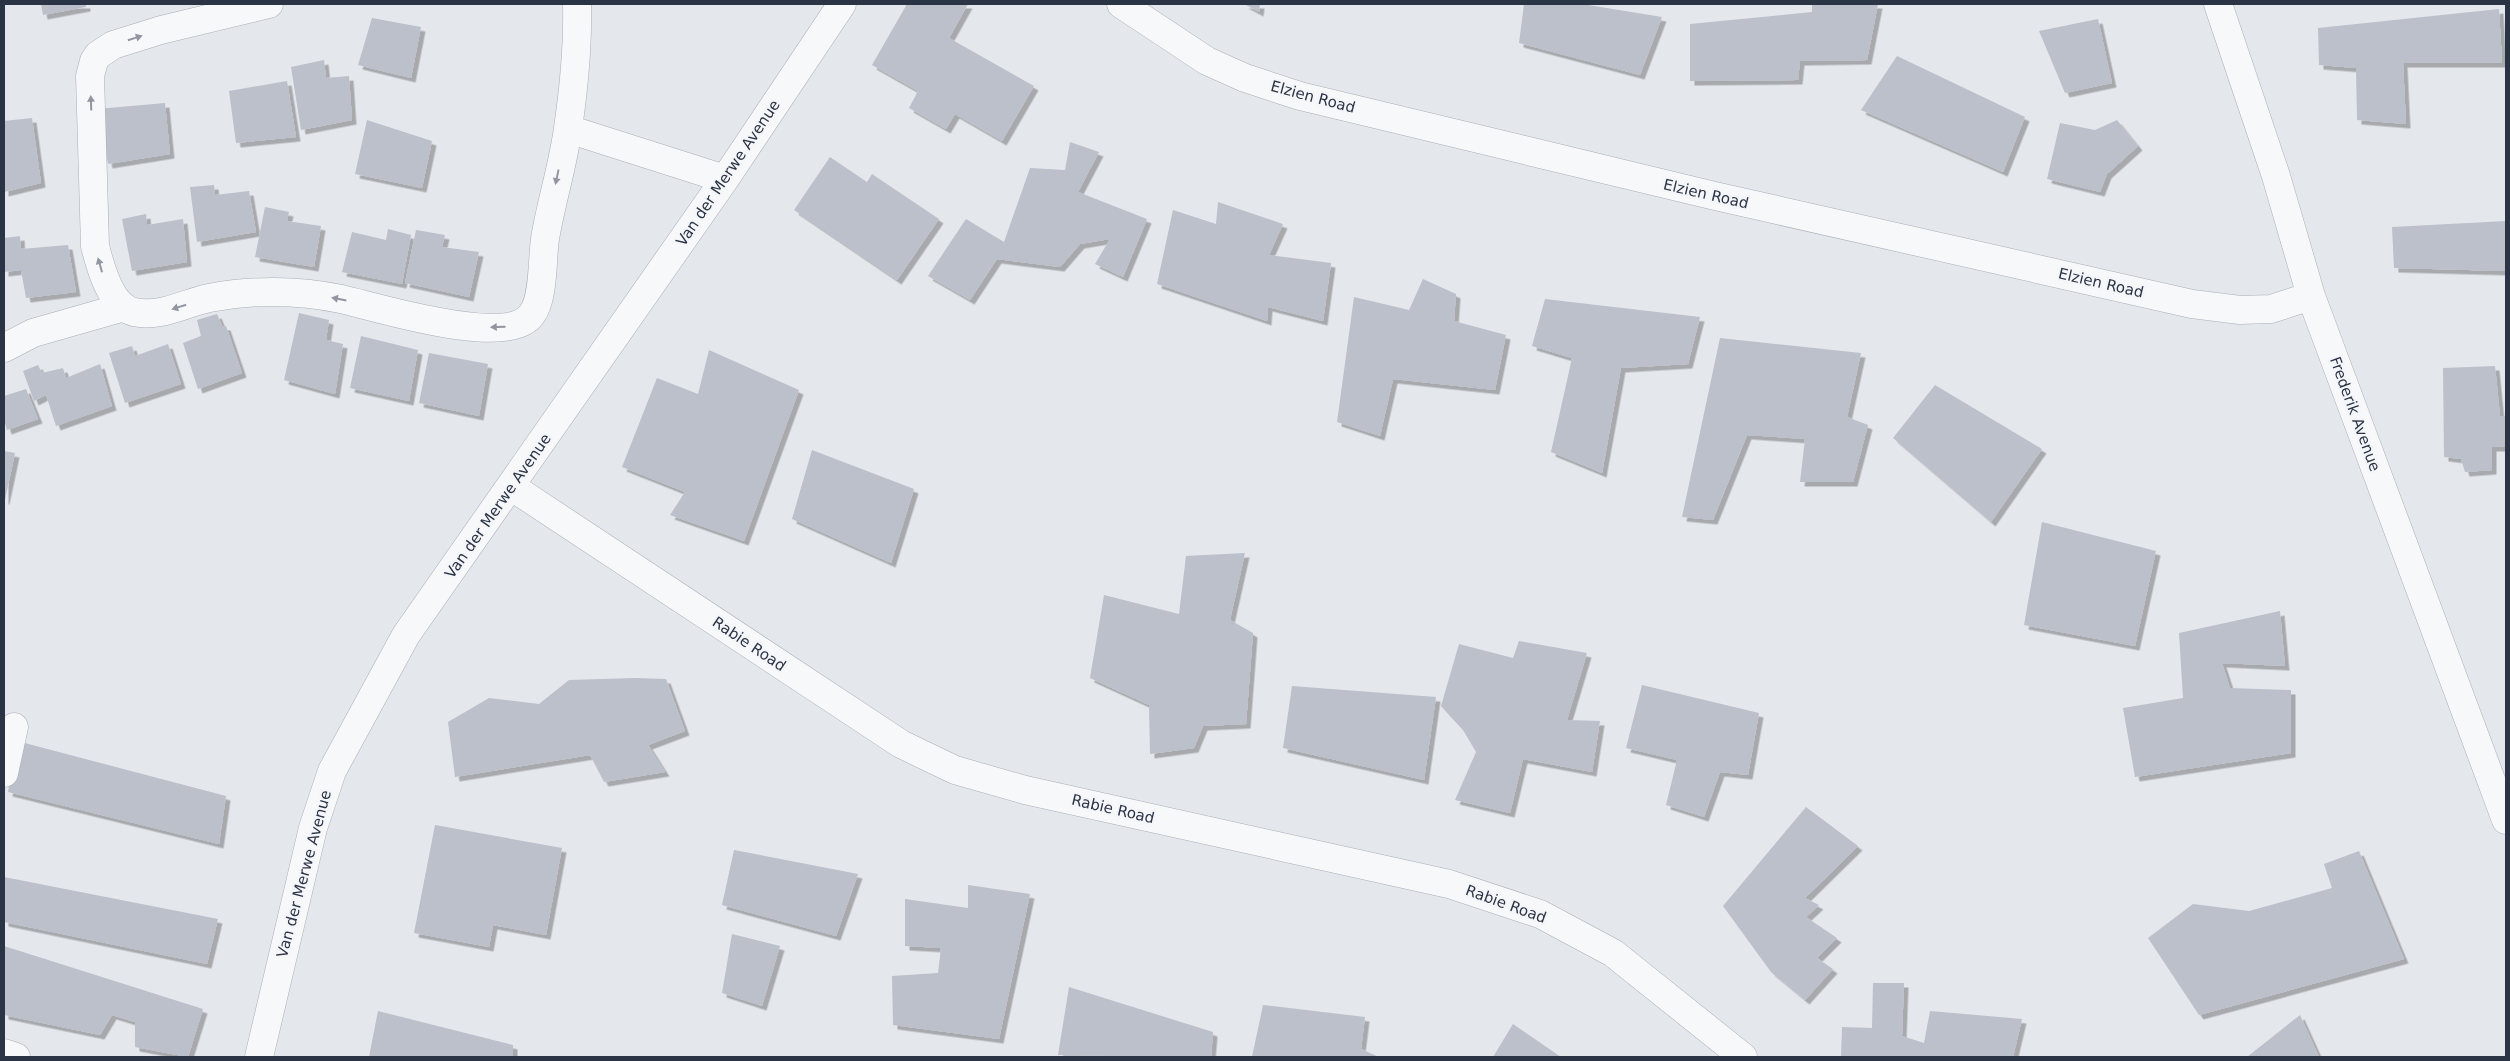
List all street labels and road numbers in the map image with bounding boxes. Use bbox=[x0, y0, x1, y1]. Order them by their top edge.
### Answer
street label: Elzien Road bbox=[1269, 77, 1357, 117]
street label: Van der Merwe Avenue bbox=[672, 96, 784, 250]
street label: Elzien Road bbox=[1662, 175, 1750, 213]
street label: Elzien Road bbox=[2057, 264, 2145, 302]
street label: Frederik Avenue bbox=[2326, 354, 2384, 474]
street label: Van der Merwe Avenue bbox=[441, 430, 555, 582]
street label: Rabie Road bbox=[709, 613, 789, 675]
street label: Van der Merwe Avenue bbox=[273, 788, 335, 960]
street label: Rabie Road bbox=[1070, 791, 1156, 827]
street label: Rabie Road bbox=[1463, 881, 1549, 927]

